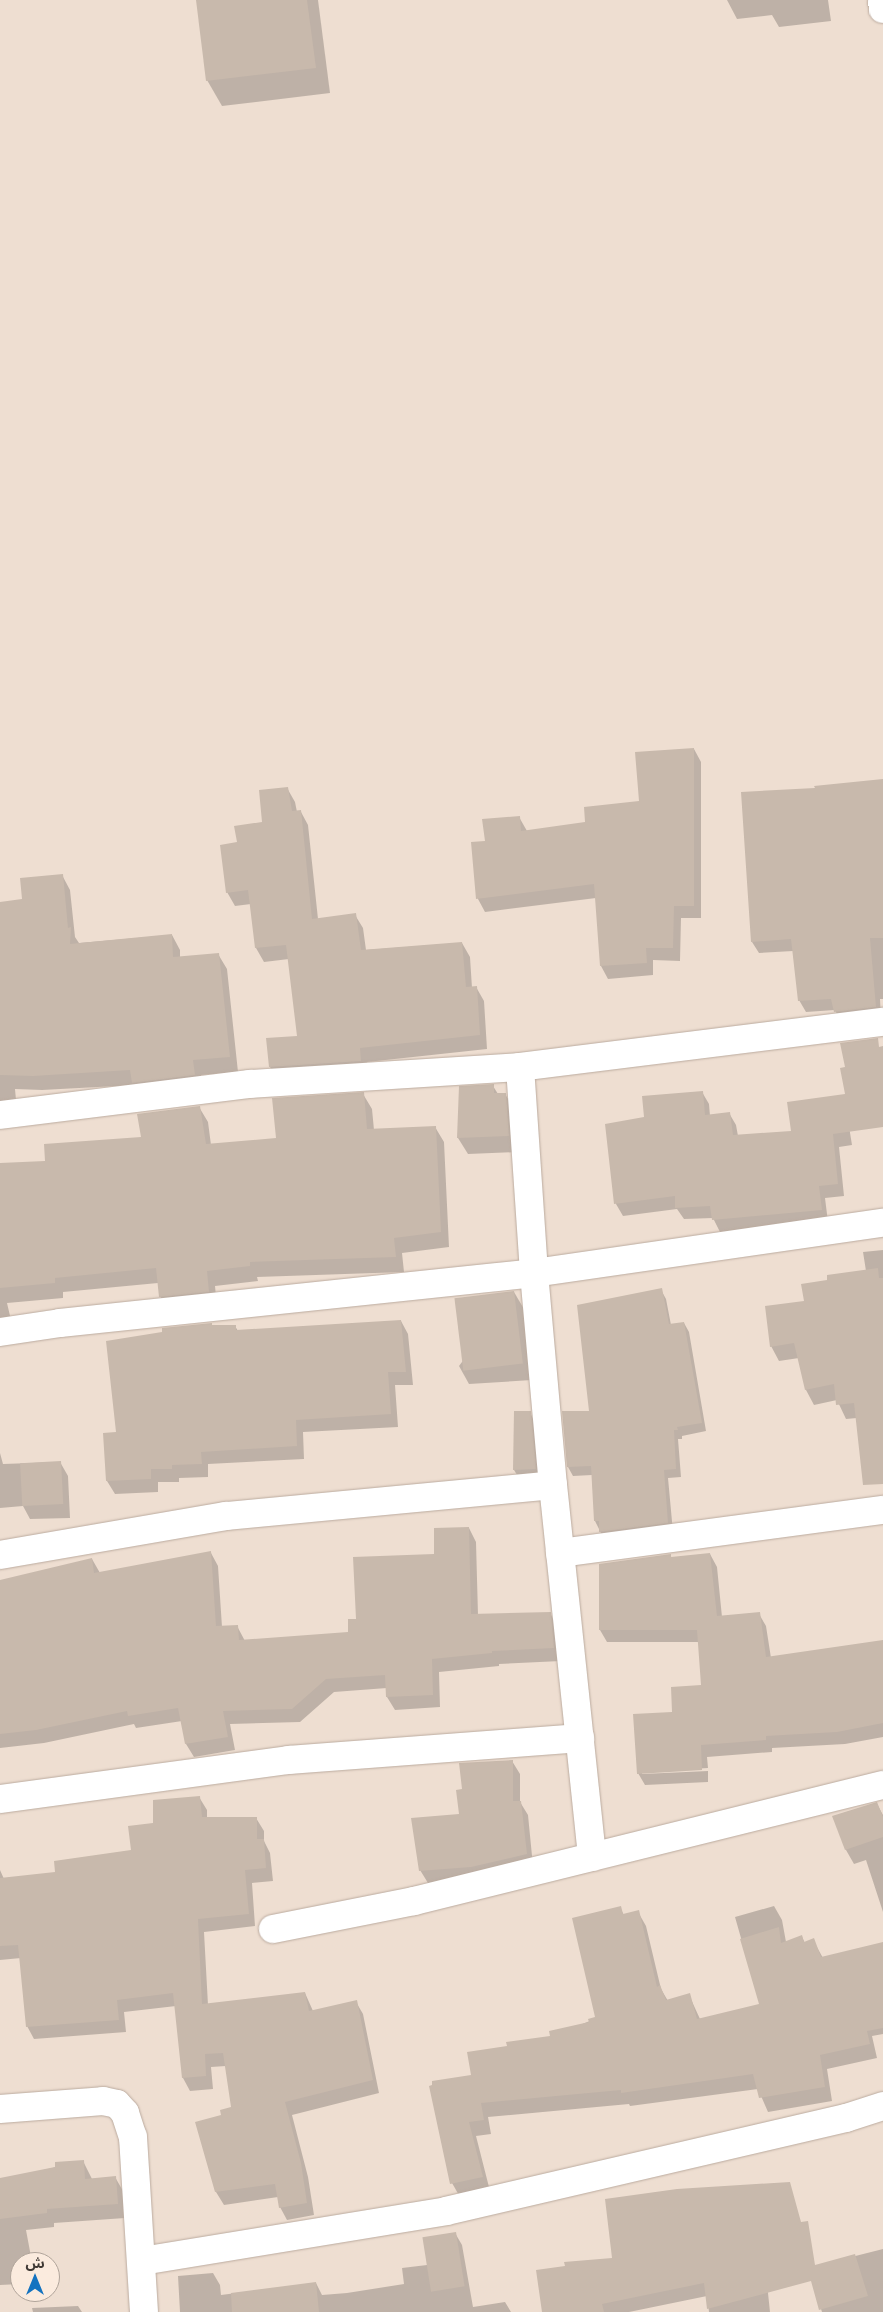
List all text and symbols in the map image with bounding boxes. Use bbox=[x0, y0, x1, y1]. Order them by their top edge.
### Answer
north arrow bbox=[10, 2252, 60, 2302]
text: ش bbox=[25, 2254, 45, 2272]

